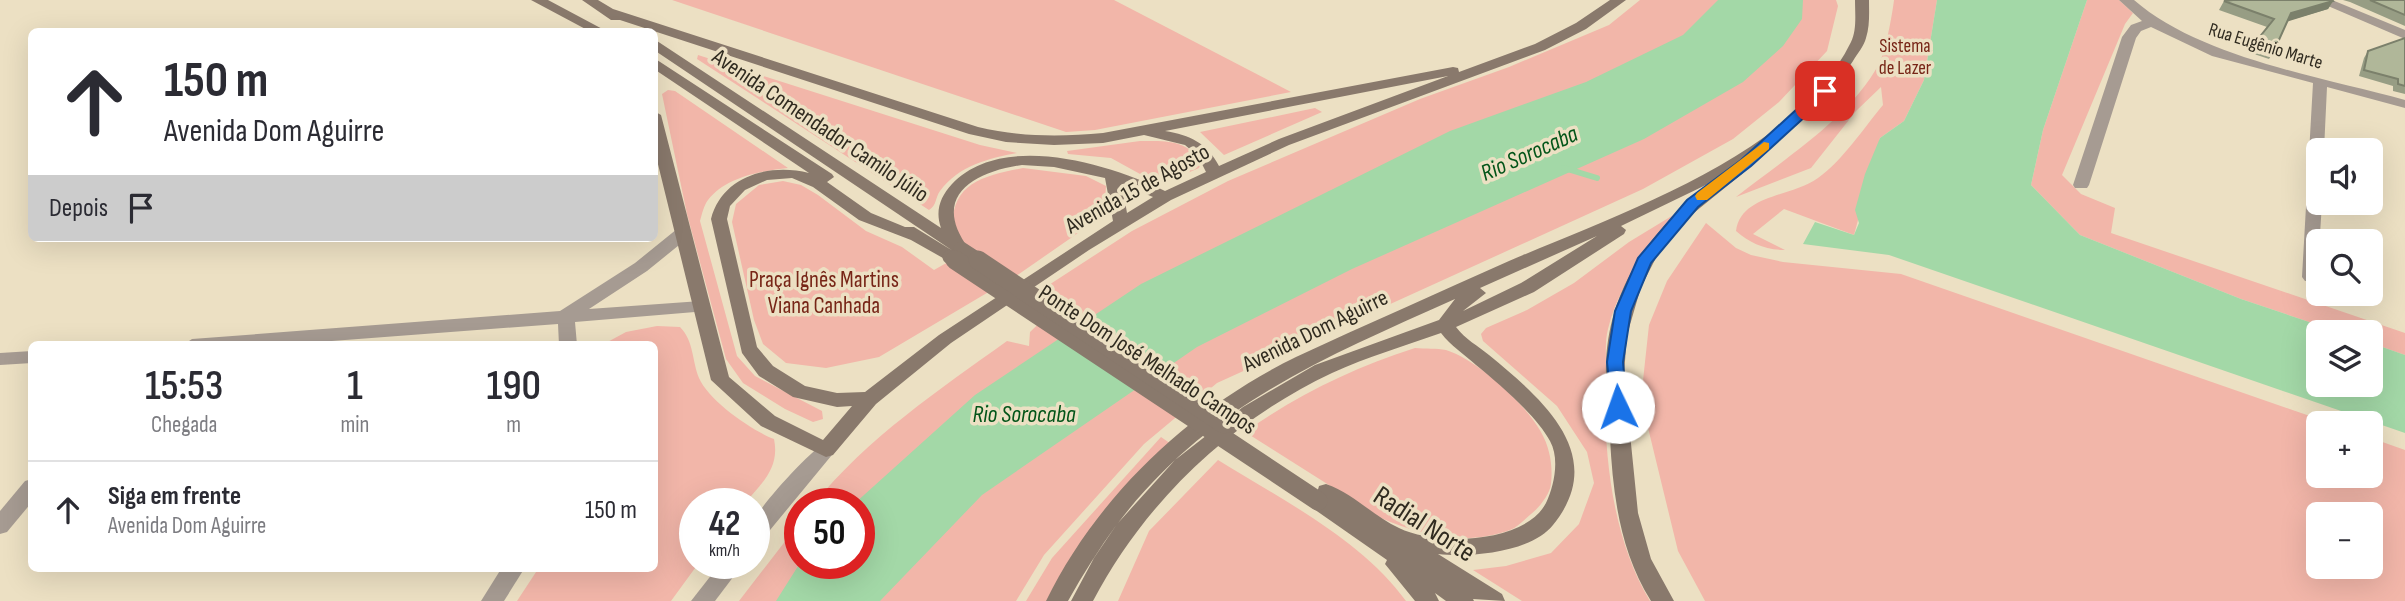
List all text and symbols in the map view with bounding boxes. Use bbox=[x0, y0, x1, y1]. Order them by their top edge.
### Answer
street label: Rua Eugênio Marte bbox=[2206, 18, 2325, 75]
park label: Sistema de Lazer bbox=[1879, 35, 1932, 80]
street label: Avenida Comendador Camilo Júlio bbox=[706, 42, 934, 209]
text: 150 m bbox=[164, 52, 268, 111]
icon: ahead bbox=[49, 56, 140, 147]
pin bbox=[1795, 61, 1855, 121]
icon: arrive bbox=[1806, 72, 1844, 110]
text: Avenida Dom Aguirre bbox=[164, 112, 384, 151]
water label: Rio Sorocaba bbox=[1476, 119, 1583, 188]
street label: Avenida 15 de Agosto bbox=[1060, 138, 1215, 241]
map controls bbox=[2306, 138, 2383, 579]
button: sound bbox=[2306, 138, 2383, 215]
icon: arrive bbox=[122, 189, 160, 227]
text: Depois bbox=[49, 193, 108, 224]
button: search bbox=[2306, 229, 2383, 306]
park label: Praça Ignês Martins Viana Canhada bbox=[749, 266, 899, 320]
street label: Ponte Dom José Melhado Campos bbox=[1033, 279, 1262, 441]
street label: Avenida Dom Aguirre bbox=[1237, 284, 1393, 379]
button: layers bbox=[2306, 320, 2383, 397]
text: 15:53 bbox=[145, 361, 223, 412]
text: 1 bbox=[347, 361, 363, 412]
text: 190 bbox=[486, 361, 541, 412]
position arrow bbox=[1581, 370, 1655, 444]
water label: Rio Sorocaba bbox=[972, 400, 1076, 429]
text: Chegada bbox=[151, 411, 217, 439]
text: min bbox=[340, 411, 369, 439]
text: m bbox=[506, 411, 521, 439]
button: + bbox=[2306, 411, 2383, 488]
street label: Radial Norte bbox=[1367, 479, 1481, 569]
text: Siga em frente bbox=[108, 481, 241, 512]
speed limit sign: 50 bbox=[784, 488, 875, 579]
icon: ahead bbox=[49, 491, 87, 529]
text: 150 m bbox=[585, 495, 637, 526]
button: − bbox=[2306, 502, 2383, 579]
text: 42 bbox=[709, 503, 740, 546]
text: Avenida Dom Aguirre bbox=[108, 512, 266, 540]
text: km/h bbox=[709, 540, 740, 561]

